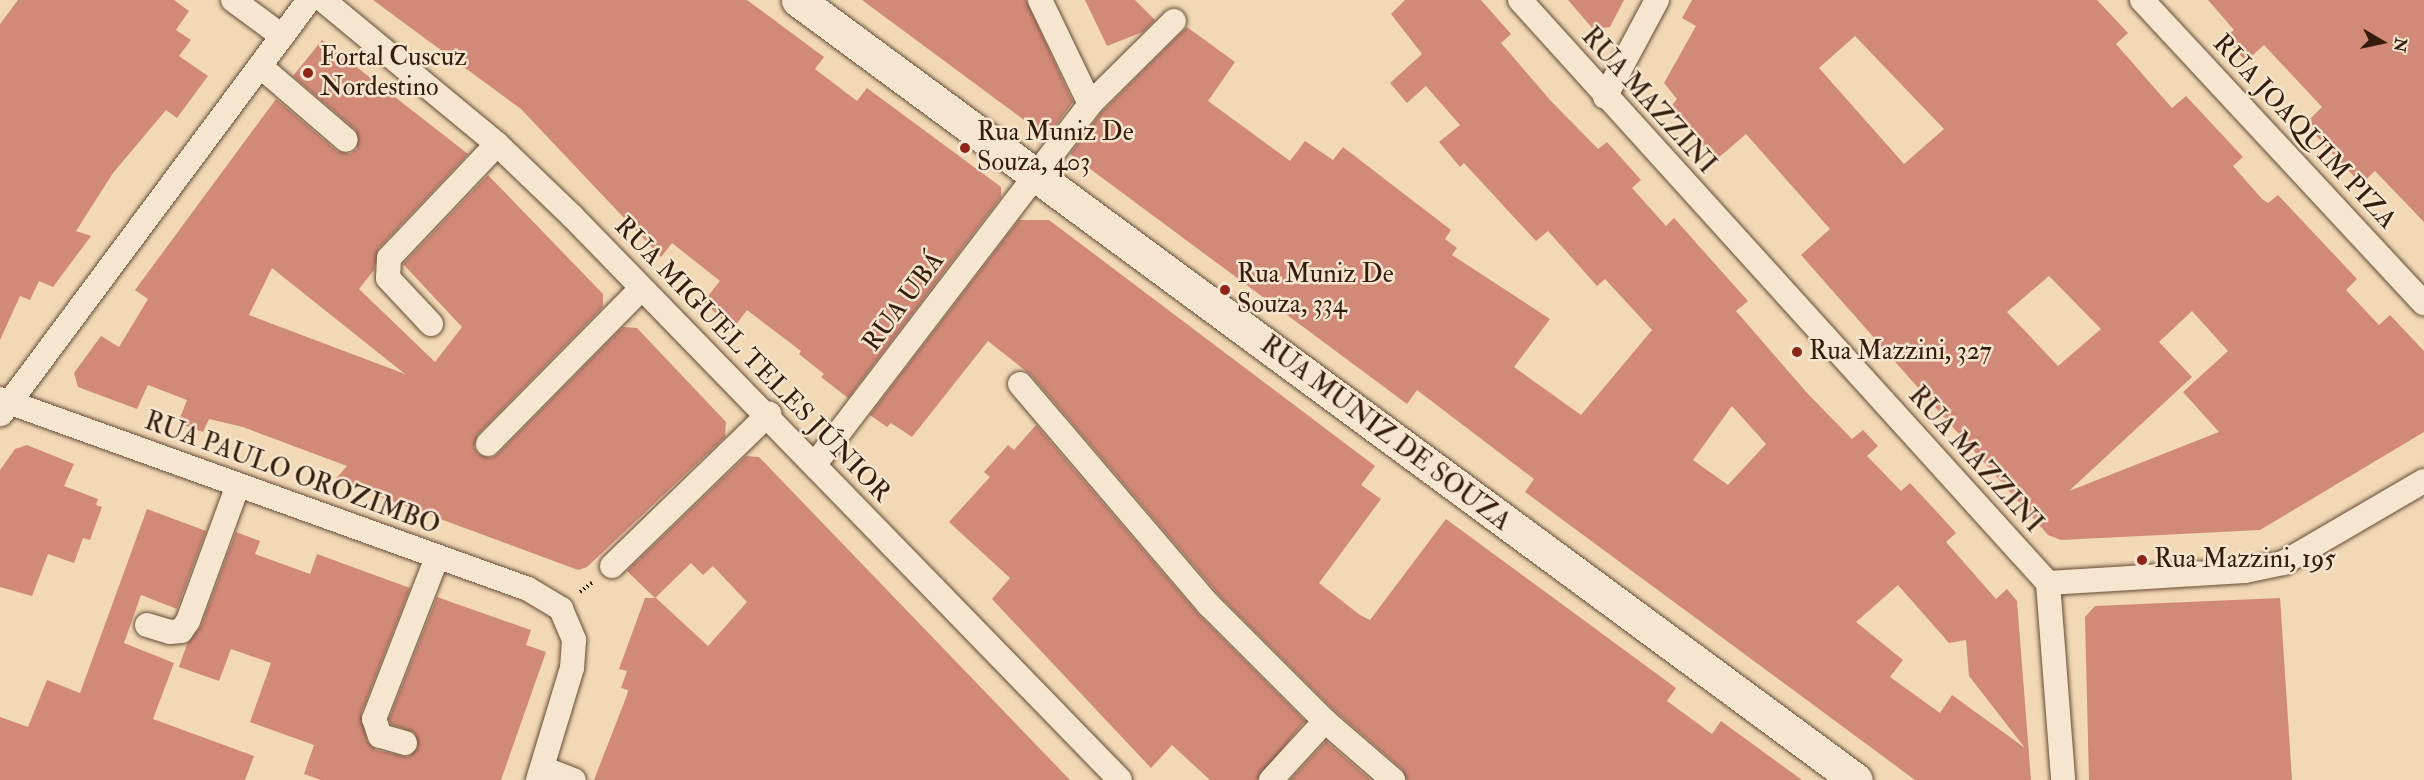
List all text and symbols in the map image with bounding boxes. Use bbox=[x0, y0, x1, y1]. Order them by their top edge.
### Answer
north arrow bbox=[2352, 12, 2412, 72]
street label: RUA MAZZINI bbox=[1574, 21, 1722, 181]
street label: RUA JOAQUIM PIZA bbox=[2206, 28, 2402, 236]
text: N bbox=[2389, 36, 2411, 53]
place label: Fortal Cuscuz Nordestino bbox=[320, 42, 467, 104]
marker: Fortal Cuscuz Nordestino bbox=[301, 66, 315, 80]
place label: Rua Muniz De Souza, 403 bbox=[977, 117, 1134, 178]
marker: Rua Muniz De Souza, 403 bbox=[958, 141, 972, 155]
street label: RUA MIGUEL TELES JÚNIOR bbox=[607, 211, 897, 509]
street label: RUA UBÁ bbox=[857, 246, 951, 358]
place label: Rua Muniz De Souza, 334 bbox=[1237, 259, 1394, 320]
marker: Rua Muniz De Souza, 334 bbox=[1218, 283, 1232, 297]
street label: RUA MUNIZ DE SOUZA bbox=[1254, 330, 1516, 538]
place label: Rua Mazzini, 327 bbox=[1809, 336, 1992, 368]
marker: Rua Mazzini, 327 bbox=[1790, 345, 1804, 359]
street label: RUA MAZZINI bbox=[1901, 380, 2049, 540]
street label: RUA PAULO OROZIMBO bbox=[140, 406, 444, 542]
place label: Rua Mazzini, 195 bbox=[2154, 544, 2336, 576]
marker: Rua Mazzini, 195 bbox=[2135, 553, 2149, 567]

